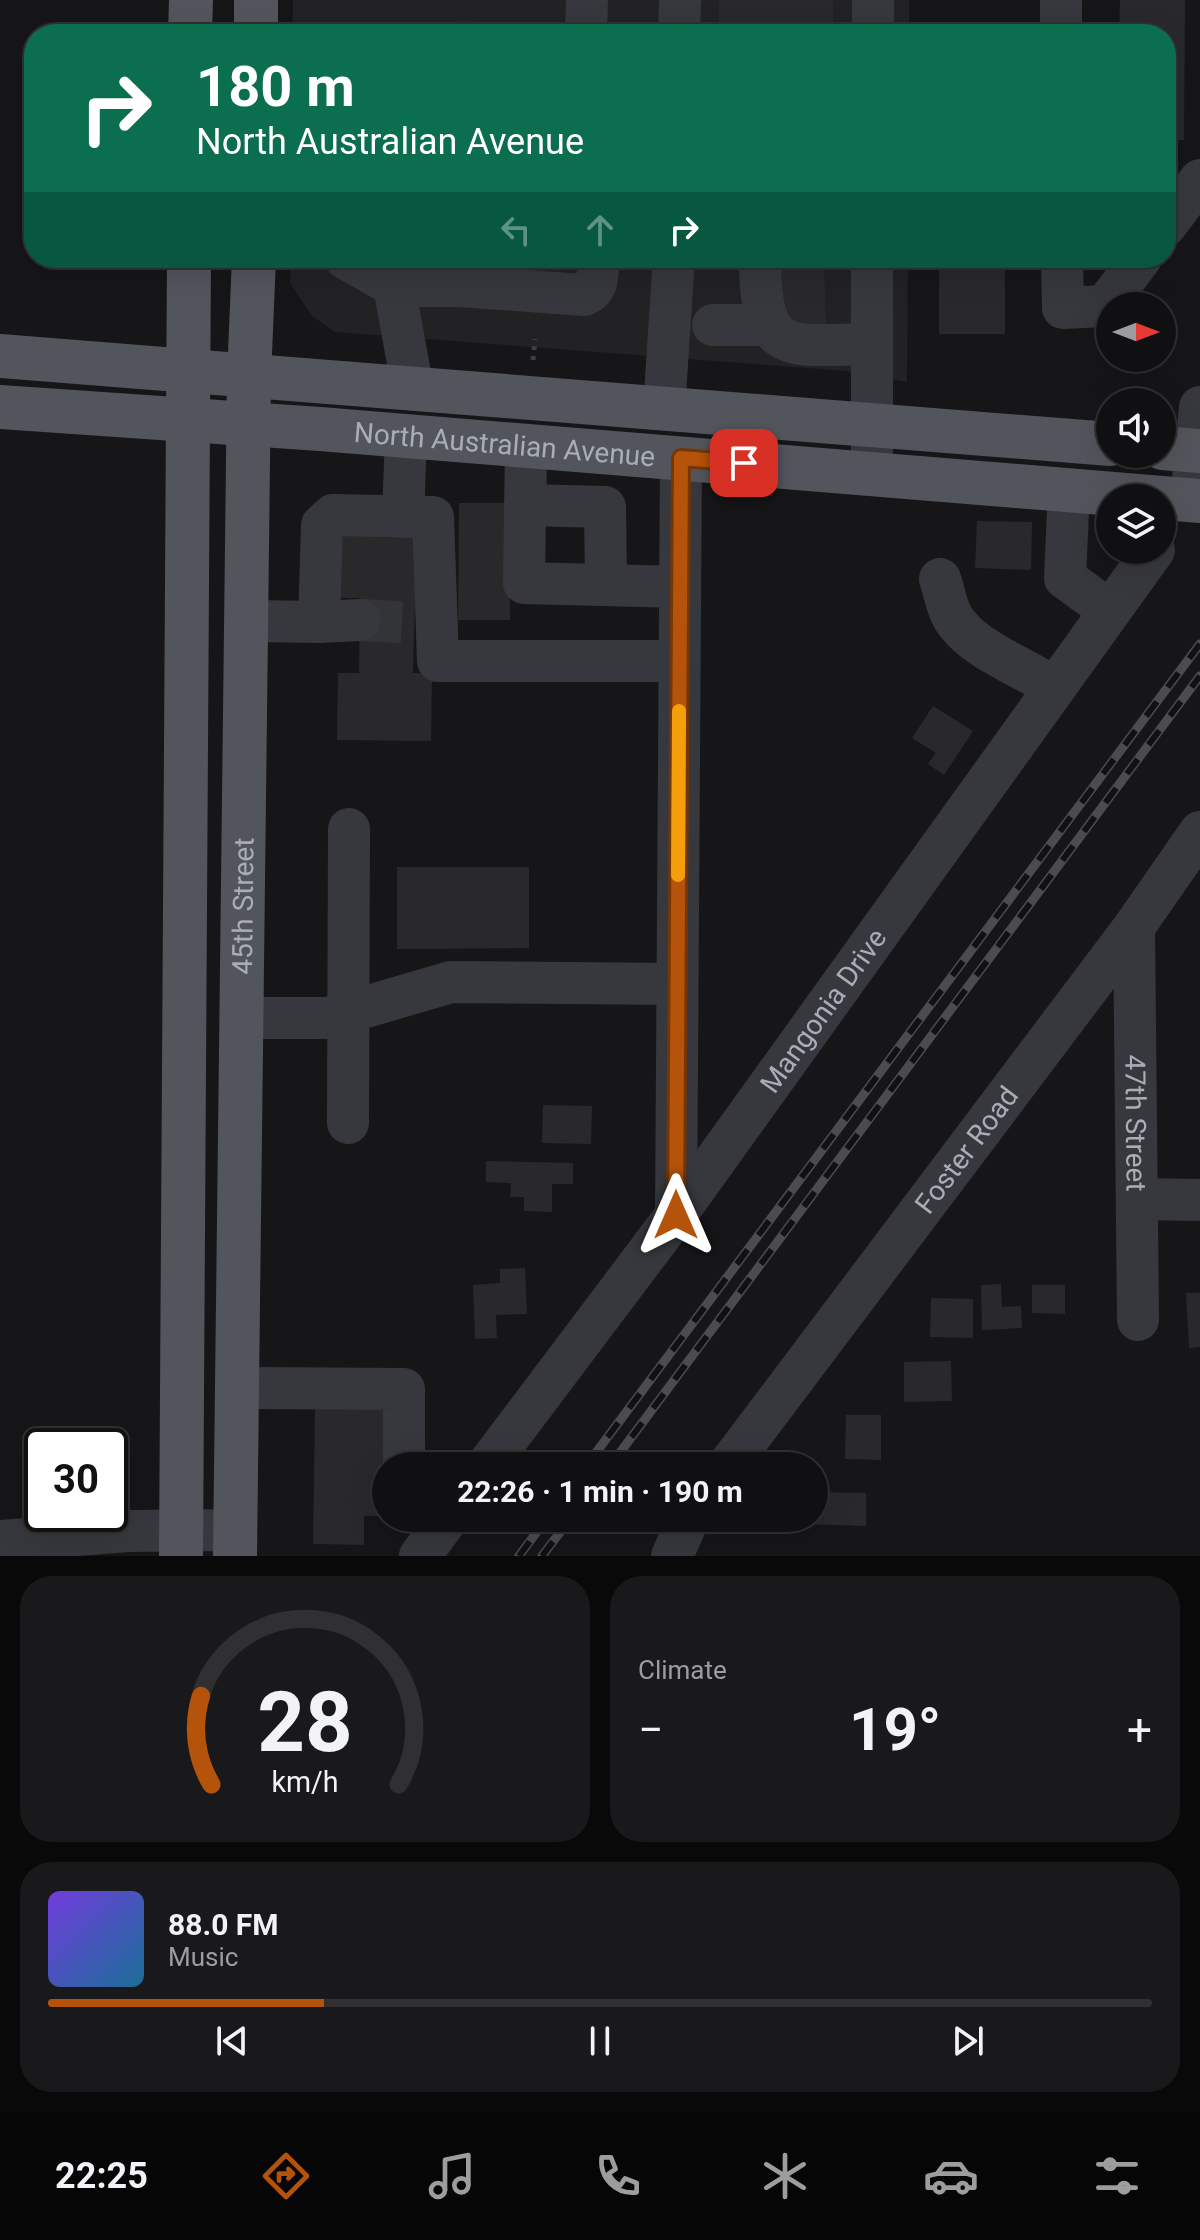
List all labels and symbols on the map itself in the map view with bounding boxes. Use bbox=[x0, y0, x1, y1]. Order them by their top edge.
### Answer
north arrow bbox=[1096, 292, 1176, 372]
street label: North Australian Avenue bbox=[353, 416, 656, 473]
pin bbox=[710, 429, 778, 497]
street label: 45th Street bbox=[226, 837, 261, 975]
street label: Mangonia Drive bbox=[753, 922, 893, 1099]
street label: 47th Street bbox=[1118, 1054, 1153, 1192]
street label: Foster Road bbox=[908, 1080, 1025, 1220]
position arrow bbox=[634, 1173, 718, 1257]
speed limit sign: 30 bbox=[24, 1428, 128, 1532]

